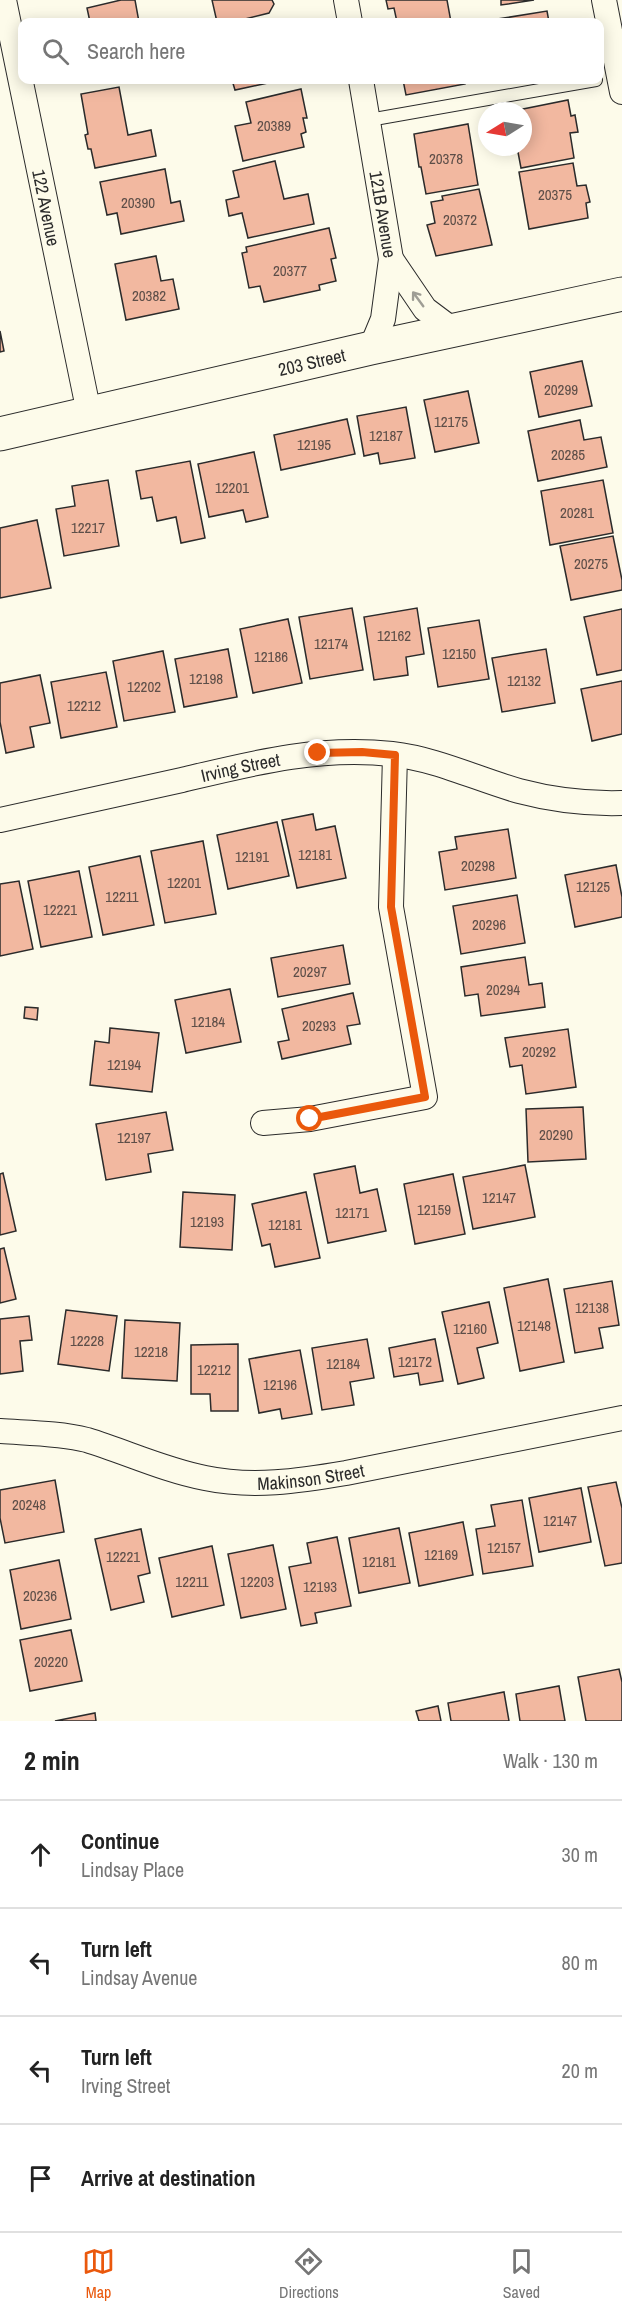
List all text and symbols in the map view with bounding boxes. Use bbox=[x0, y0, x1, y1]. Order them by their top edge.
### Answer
search box bbox=[18, 18, 604, 84]
icon: search bbox=[39, 35, 72, 68]
text: Search here bbox=[87, 36, 185, 66]
north arrow bbox=[478, 102, 532, 156]
house number: 20389 bbox=[257, 115, 291, 136]
house number: 20378 bbox=[429, 148, 463, 169]
street label: 122 Avenue bbox=[27, 167, 67, 248]
street label: 121B Avenue bbox=[364, 169, 403, 259]
house number: 20375 bbox=[538, 184, 572, 205]
house number: 20390 bbox=[121, 192, 155, 213]
house number: 20372 bbox=[443, 209, 477, 230]
house number: 20377 bbox=[273, 260, 307, 281]
house number: 20382 bbox=[132, 285, 166, 306]
one-way arrow bbox=[412, 292, 424, 308]
street label: 203 Street bbox=[276, 342, 348, 382]
house number: 20299 bbox=[544, 379, 578, 400]
house number: 12175 bbox=[434, 411, 468, 432]
house number: 12187 bbox=[369, 425, 403, 446]
house number: 12195 bbox=[297, 434, 331, 455]
house number: 20285 bbox=[551, 444, 585, 465]
house number: 12201 bbox=[215, 477, 249, 498]
house number: 20281 bbox=[560, 502, 594, 523]
house number: 12217 bbox=[71, 517, 105, 538]
house number: 20275 bbox=[574, 553, 608, 574]
house number: 12162 bbox=[377, 625, 411, 646]
house number: 12174 bbox=[314, 633, 348, 654]
house number: 12150 bbox=[442, 643, 476, 664]
house number: 12186 bbox=[254, 646, 288, 667]
house number: 12198 bbox=[189, 668, 223, 689]
house number: 12132 bbox=[507, 670, 541, 691]
house number: 12202 bbox=[127, 676, 161, 697]
house number: 12212 bbox=[67, 695, 101, 716]
route end bbox=[304, 739, 330, 765]
street label: Irving Street bbox=[198, 746, 282, 788]
house number: 12181 bbox=[298, 844, 332, 865]
house number: 12191 bbox=[235, 846, 269, 867]
house number: 20298 bbox=[461, 855, 495, 876]
house number: 12201 bbox=[167, 872, 201, 893]
house number: 12125 bbox=[576, 876, 610, 897]
house number: 12211 bbox=[105, 886, 139, 907]
house number: 12221 bbox=[43, 899, 77, 920]
house number: 20296 bbox=[472, 914, 506, 935]
house number: 20297 bbox=[293, 961, 327, 982]
house number: 20294 bbox=[486, 979, 520, 1000]
house number: 12184 bbox=[191, 1011, 225, 1032]
house number: 20293 bbox=[302, 1015, 336, 1036]
house number: 20292 bbox=[522, 1041, 556, 1062]
house number: 12194 bbox=[107, 1054, 141, 1075]
route start bbox=[296, 1105, 322, 1131]
house number: 20290 bbox=[539, 1124, 573, 1145]
house number: 12197 bbox=[117, 1127, 151, 1148]
house number: 12147 bbox=[482, 1187, 516, 1208]
house number: 12159 bbox=[417, 1199, 451, 1220]
house number: 12171 bbox=[335, 1202, 369, 1223]
house number: 12193 bbox=[190, 1211, 224, 1232]
house number: 12181 bbox=[268, 1214, 302, 1235]
house number: 12138 bbox=[575, 1297, 609, 1318]
house number: 12148 bbox=[517, 1315, 551, 1336]
house number: 12160 bbox=[453, 1318, 487, 1339]
house number: 12228 bbox=[70, 1330, 104, 1351]
house number: 12218 bbox=[134, 1341, 168, 1362]
house number: 12172 bbox=[398, 1351, 432, 1372]
house number: 12184 bbox=[326, 1353, 360, 1374]
house number: 12212 bbox=[197, 1359, 231, 1380]
house number: 12196 bbox=[263, 1374, 297, 1395]
street label: Makinson Street bbox=[257, 1457, 366, 1495]
house number: 20248 bbox=[12, 1494, 46, 1515]
house number: 12147 bbox=[543, 1510, 577, 1531]
house number: 12157 bbox=[487, 1537, 521, 1558]
house number: 12169 bbox=[424, 1544, 458, 1565]
house number: 12221 bbox=[106, 1546, 140, 1567]
house number: 12181 bbox=[362, 1551, 396, 1572]
house number: 12211 bbox=[175, 1571, 209, 1592]
house number: 12203 bbox=[240, 1571, 274, 1592]
house number: 12193 bbox=[303, 1576, 337, 1597]
house number: 20236 bbox=[23, 1585, 57, 1606]
house number: 20220 bbox=[34, 1651, 68, 1672]
text: 2 min bbox=[24, 1743, 80, 1778]
text: Walk · 130 m bbox=[503, 1747, 598, 1774]
text: Continue bbox=[81, 1826, 159, 1856]
icon: ahead bbox=[24, 1838, 57, 1871]
text: 30 m bbox=[562, 1841, 598, 1868]
text: Lindsay Place bbox=[81, 1856, 184, 1883]
text: Turn left bbox=[81, 1934, 152, 1964]
icon: left bbox=[24, 1946, 57, 1979]
text: 80 m bbox=[562, 1949, 598, 1976]
text: Lindsay Avenue bbox=[81, 1964, 197, 1991]
text: Turn left bbox=[81, 2042, 152, 2072]
icon: left bbox=[24, 2054, 57, 2087]
text: 20 m bbox=[562, 2057, 598, 2084]
text: Irving Street bbox=[81, 2072, 170, 2099]
icon: arrive bbox=[24, 2162, 57, 2195]
text: Arrive at destination bbox=[81, 2163, 255, 2193]
tab: Map bbox=[82, 2245, 115, 2303]
tab: Directions bbox=[279, 2245, 339, 2303]
tab: Saved bbox=[503, 2245, 540, 2303]

